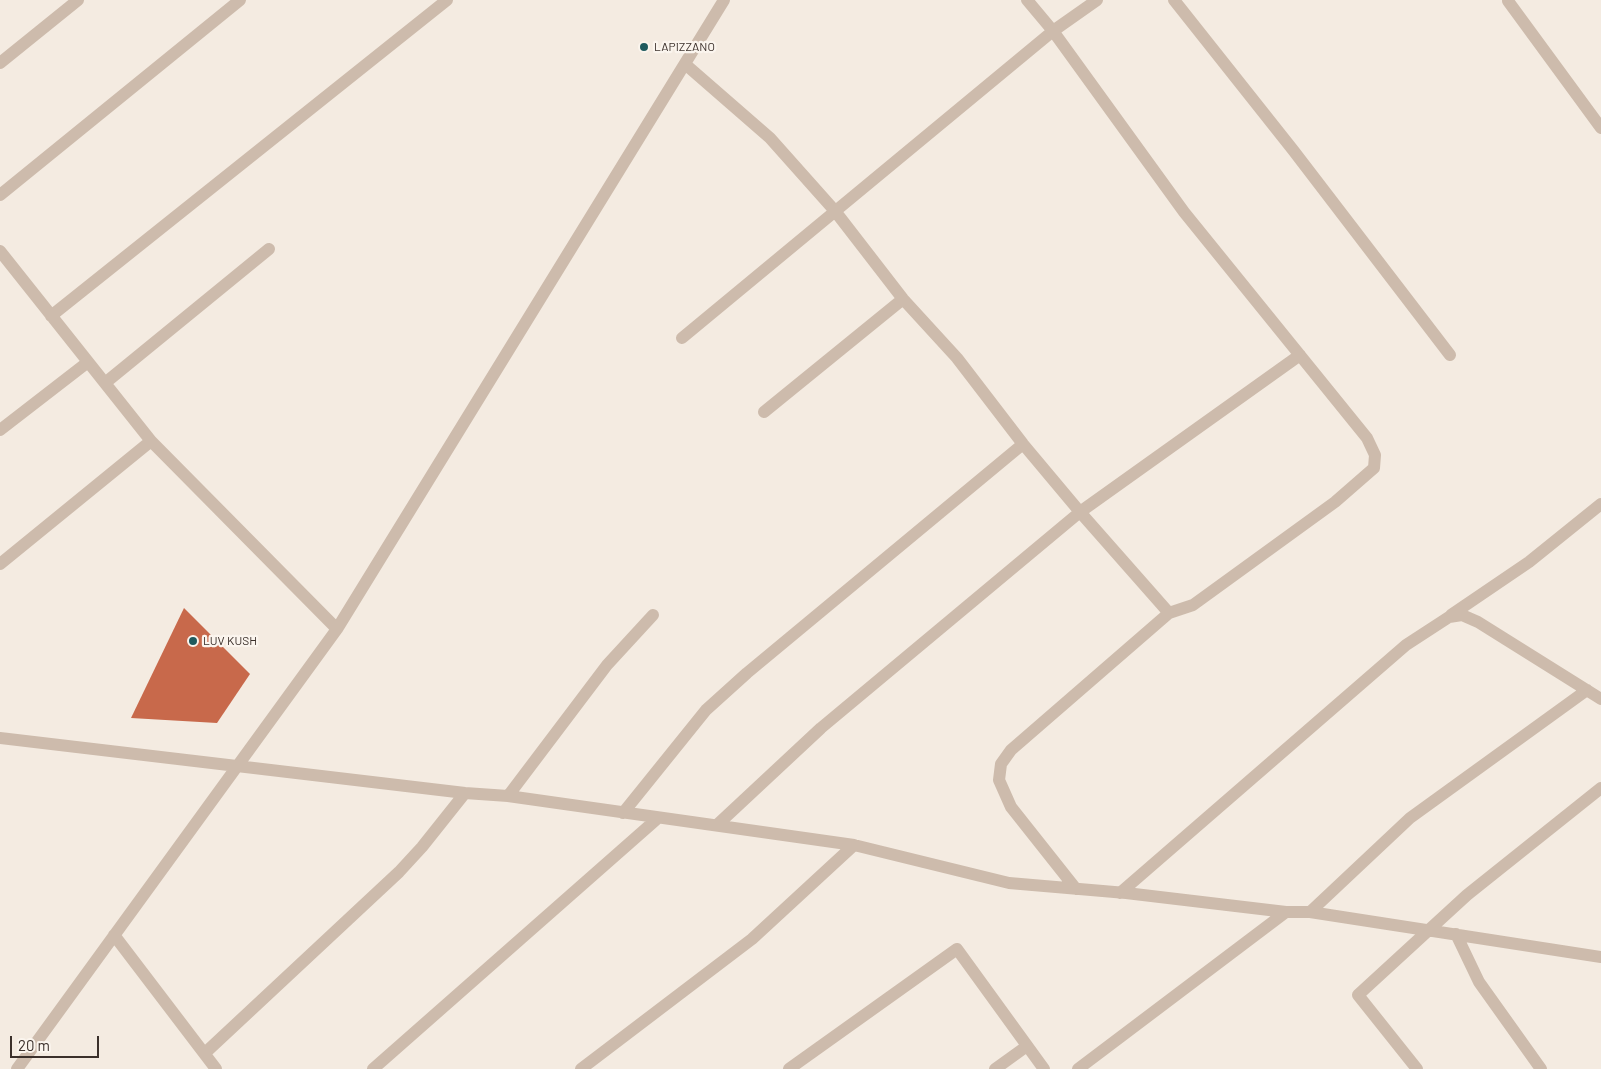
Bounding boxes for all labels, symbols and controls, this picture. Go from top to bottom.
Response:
place label: LAPIZZANO [654,40,715,54]
marker: LAPIZZANO [638,41,650,53]
place label: LUV KUSH [203,634,257,648]
marker: LUV KUSH [187,635,199,647]
scale bar [12,1026,101,1058]
text: 20 m [18,1036,50,1054]

